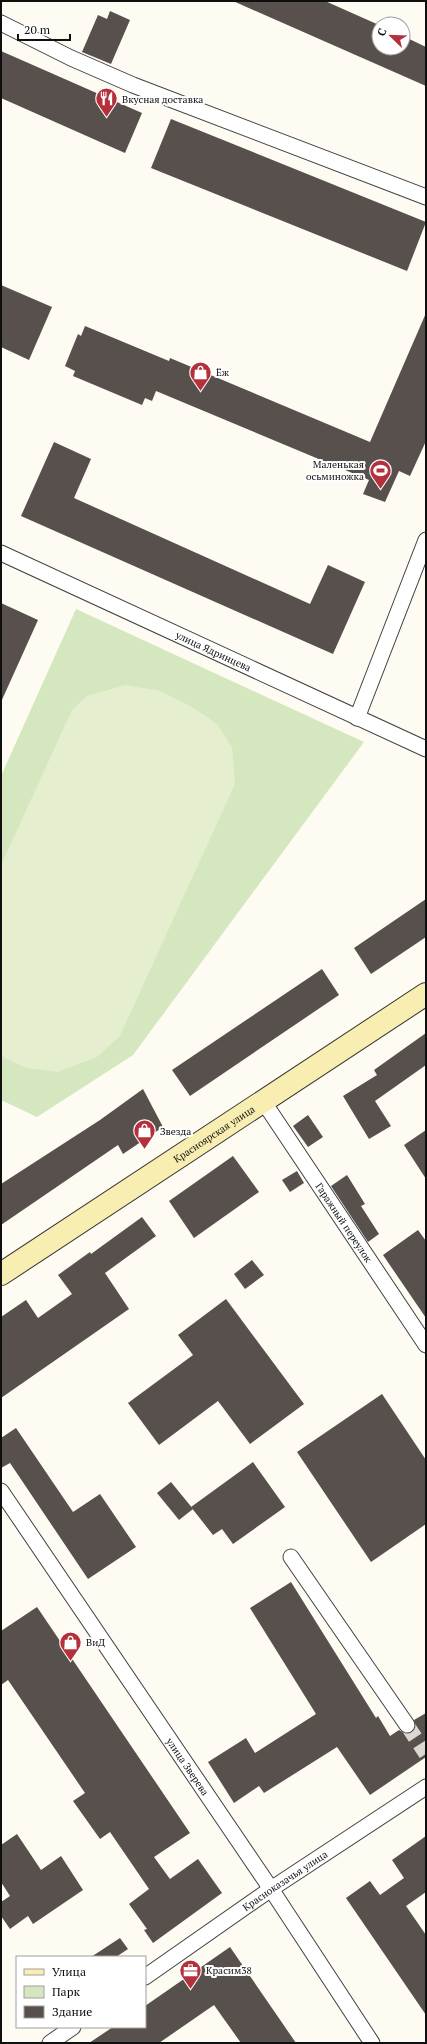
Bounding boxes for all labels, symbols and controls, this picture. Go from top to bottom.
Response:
scale bar [18,16,70,42]
north arrow [371,16,411,56]
text: 20 m [24,22,51,37]
text: С [374,26,390,38]
restaurant icon: Вкусная доставка [93,86,119,119]
place label: Вкусная доставка [122,93,203,106]
shop icon: Ёж [187,359,213,392]
place label: Ёж [216,366,230,379]
sports icon: Маленькая осьминожка [367,457,393,490]
place label: Маленькая осьминожка [306,458,364,483]
street label: улица Ядринцева [173,628,253,674]
street label: Красноярская улица [171,1103,257,1166]
shop icon: Звезда [131,1118,157,1151]
place label: Звезда [160,1125,191,1138]
street label: Гаражный переулок [312,1180,375,1265]
shop icon: ВиД [57,1629,83,1662]
place label: ВиД [86,1636,105,1649]
street label: улица Зверева [163,1735,212,1798]
street label: Красноказачья улица [240,1848,330,1914]
legend [16,1956,146,2028]
office icon: Красим38 [178,1957,204,1990]
text: Улица [52,1964,86,1979]
place label: Красим38 [206,1964,252,1977]
text: Парк [52,1984,80,1999]
text: Здание [52,2004,92,2019]

